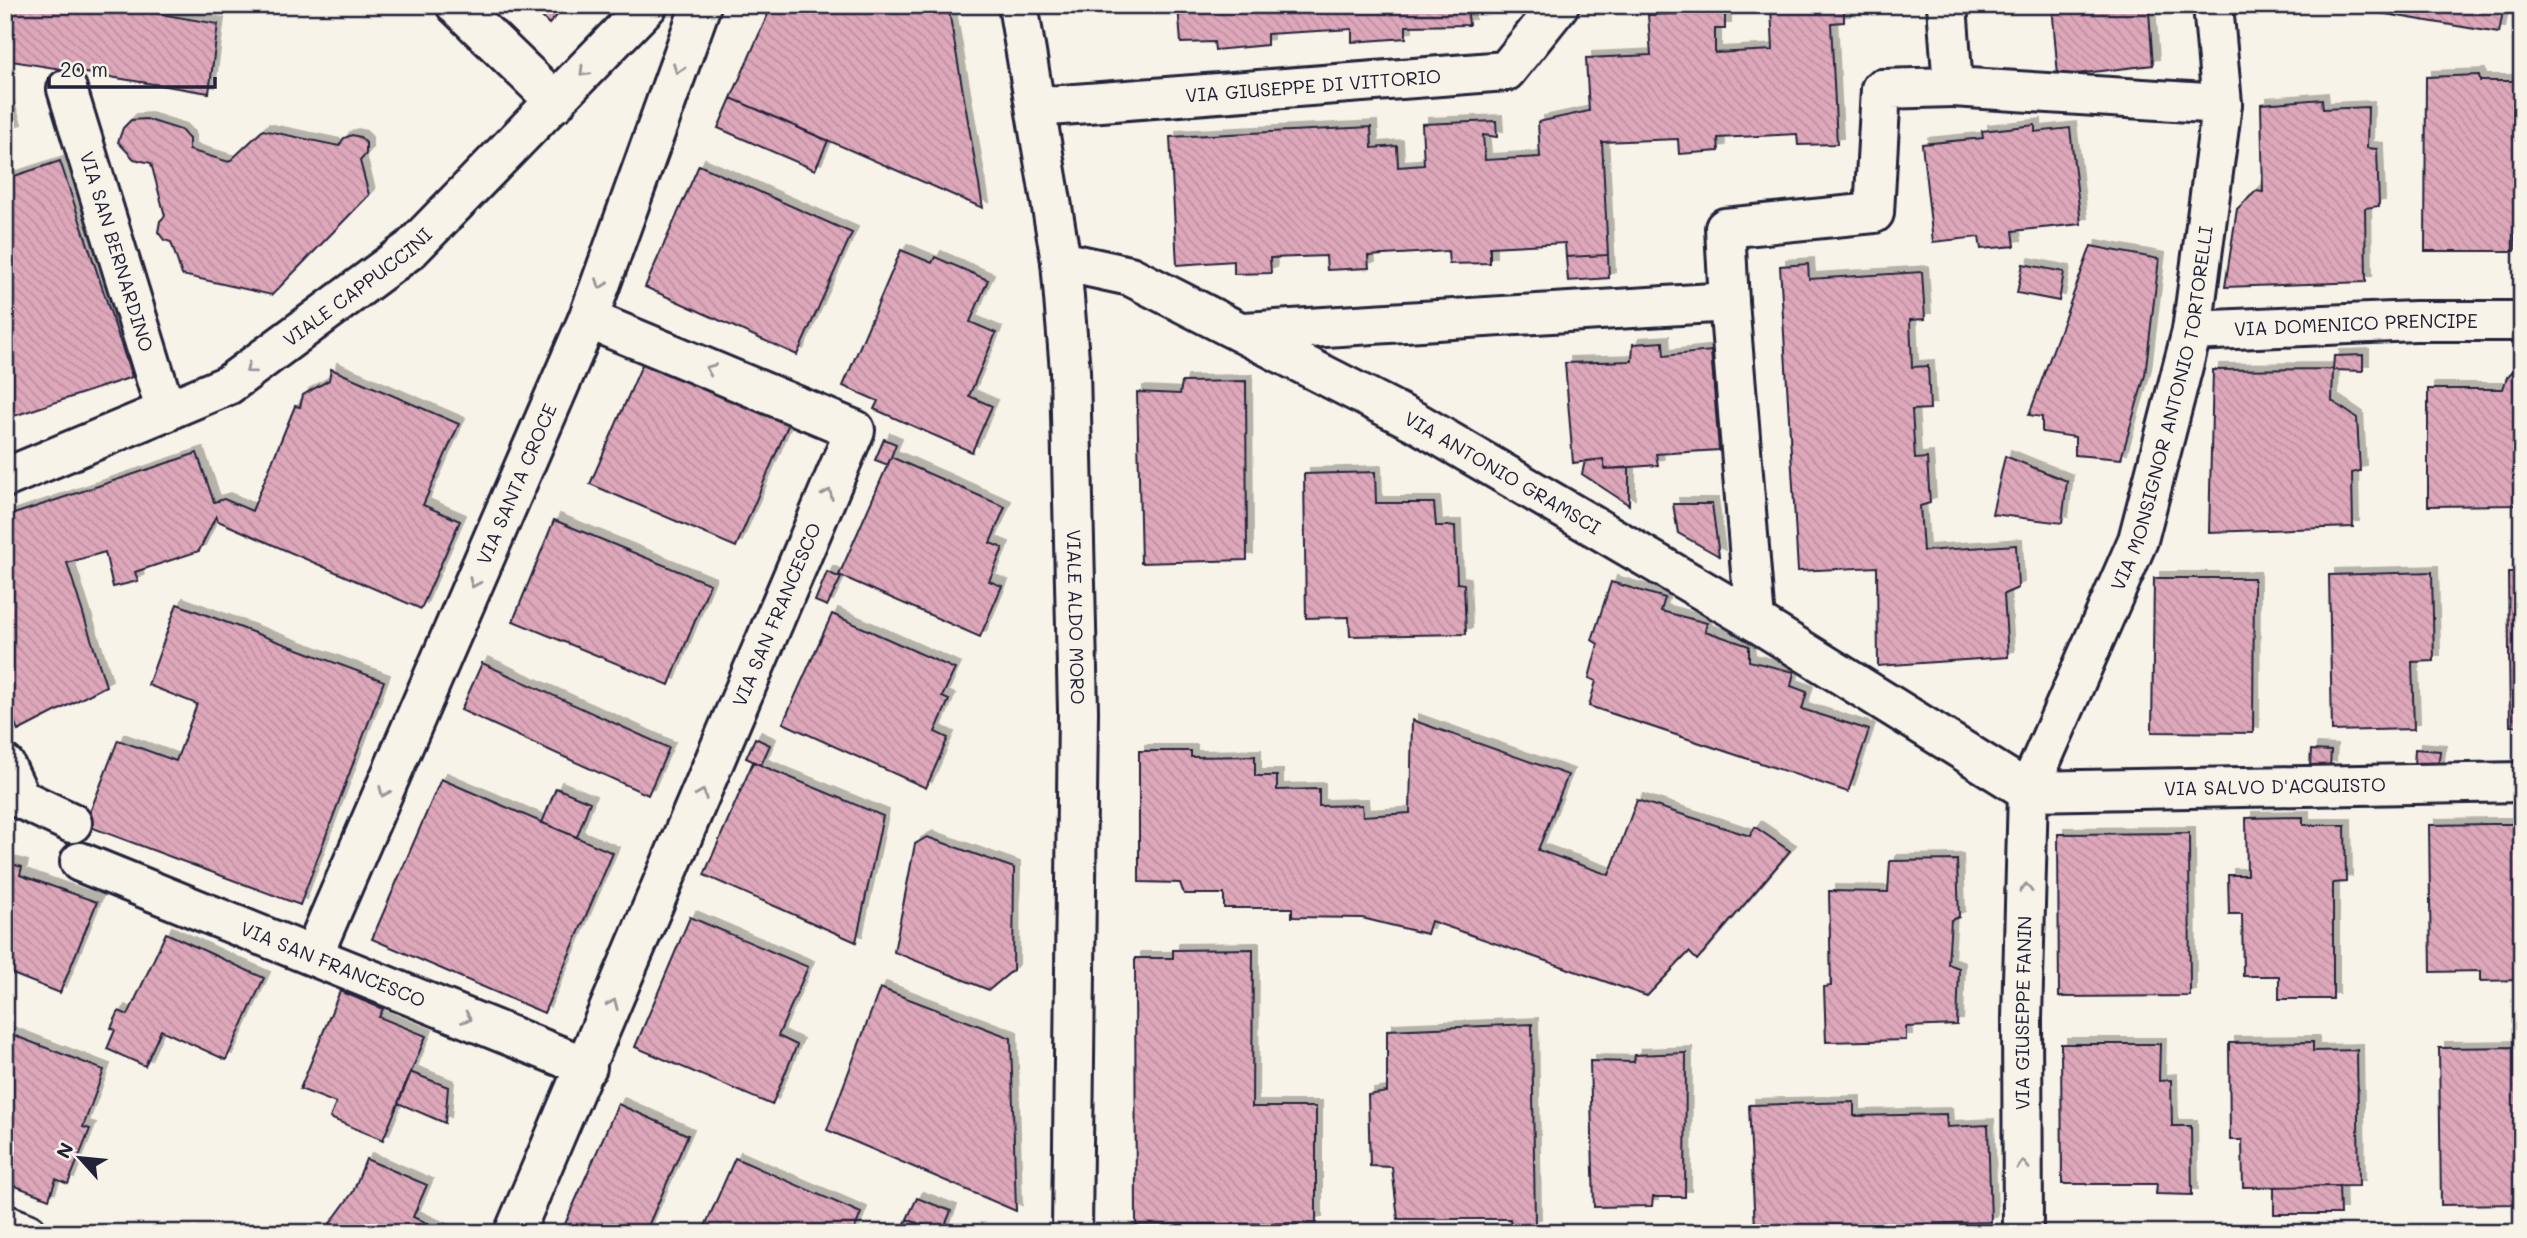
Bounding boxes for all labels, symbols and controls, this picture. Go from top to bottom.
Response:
scale bar [49,46,215,90]
text: 20 m [60,55,108,82]
one-way arrow [672,63,686,75]
street label: VIA GIUSEPPE DI VITTORIO [1184,63,1442,108]
one-way arrow [579,64,592,77]
street label: VIA SAN BERNARDINO [75,148,160,355]
street label: VIALE CAPPUCCINI [278,222,437,352]
street label: VIA MONSIGNOR ANTONIO TORTORELLI [2104,224,2218,594]
one-way arrow [595,277,609,289]
street label: VIA DOMENICO PRENCIPE [2233,308,2478,341]
one-way arrow [245,361,258,373]
one-way arrow [704,364,716,378]
street label: VIA SANTA CROCE [470,400,562,568]
street label: VIA ANTONIO GRAMSCI [1400,405,1605,540]
one-way arrow [820,489,834,502]
street label: VIA SAN FRANCESCO [726,518,826,710]
street label: VIALE ALDO MORO [1062,529,1091,705]
one-way arrow [468,576,482,588]
street label: VIA SALVO D'ACQUISTO [2164,771,2386,801]
one-way arrow [378,785,392,797]
one-way arrow [693,789,707,801]
one-way arrow [2018,882,2033,893]
street label: VIA SAN FRANCESCO [237,915,430,1012]
street label: VIA GIUSEPPE FANIN [2009,915,2037,1110]
one-way arrow [605,999,619,1011]
one-way arrow [460,1009,472,1023]
north arrow [46,1122,116,1192]
text: N [50,1138,79,1162]
one-way arrow [2015,1159,2031,1169]

